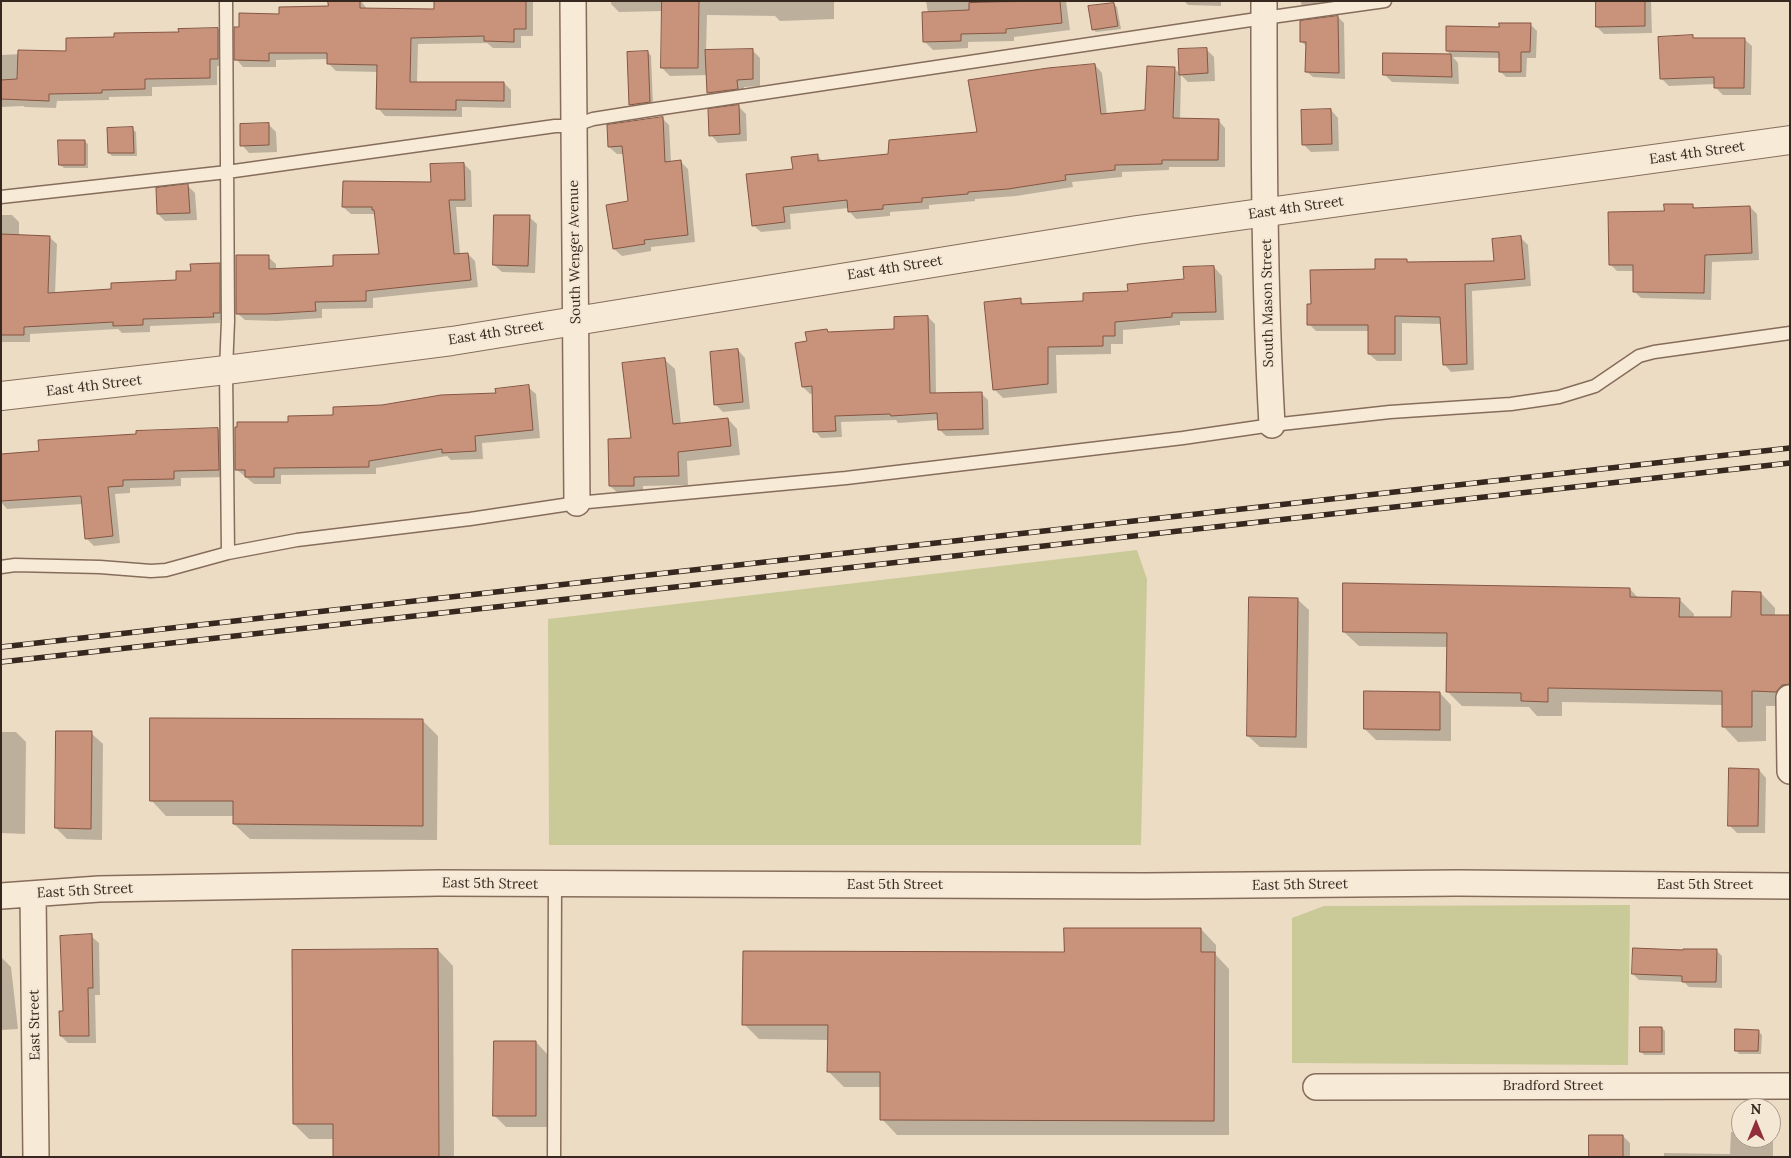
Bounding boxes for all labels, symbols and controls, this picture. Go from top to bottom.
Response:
street label: East 4th Street [1648,138,1746,168]
street label: South Wenger Avenue [565,180,585,324]
street label: East 4th Street [1247,193,1345,223]
street label: South Mason Street [1258,239,1278,367]
street label: East 4th Street [846,252,944,284]
street label: East 4th Street [447,317,545,349]
street label: East 4th Street [45,372,143,400]
street label: East 5th Street [442,875,538,893]
street label: East 5th Street [1252,876,1348,894]
street label: East 5th Street [847,877,943,893]
street label: East 5th Street [1657,877,1753,893]
street label: East 5th Street [36,880,134,902]
street label: East Street [26,989,44,1061]
street label: Bradford Street [1503,1078,1603,1094]
north arrow [1731,1098,1781,1148]
text: N [1751,1100,1761,1118]

